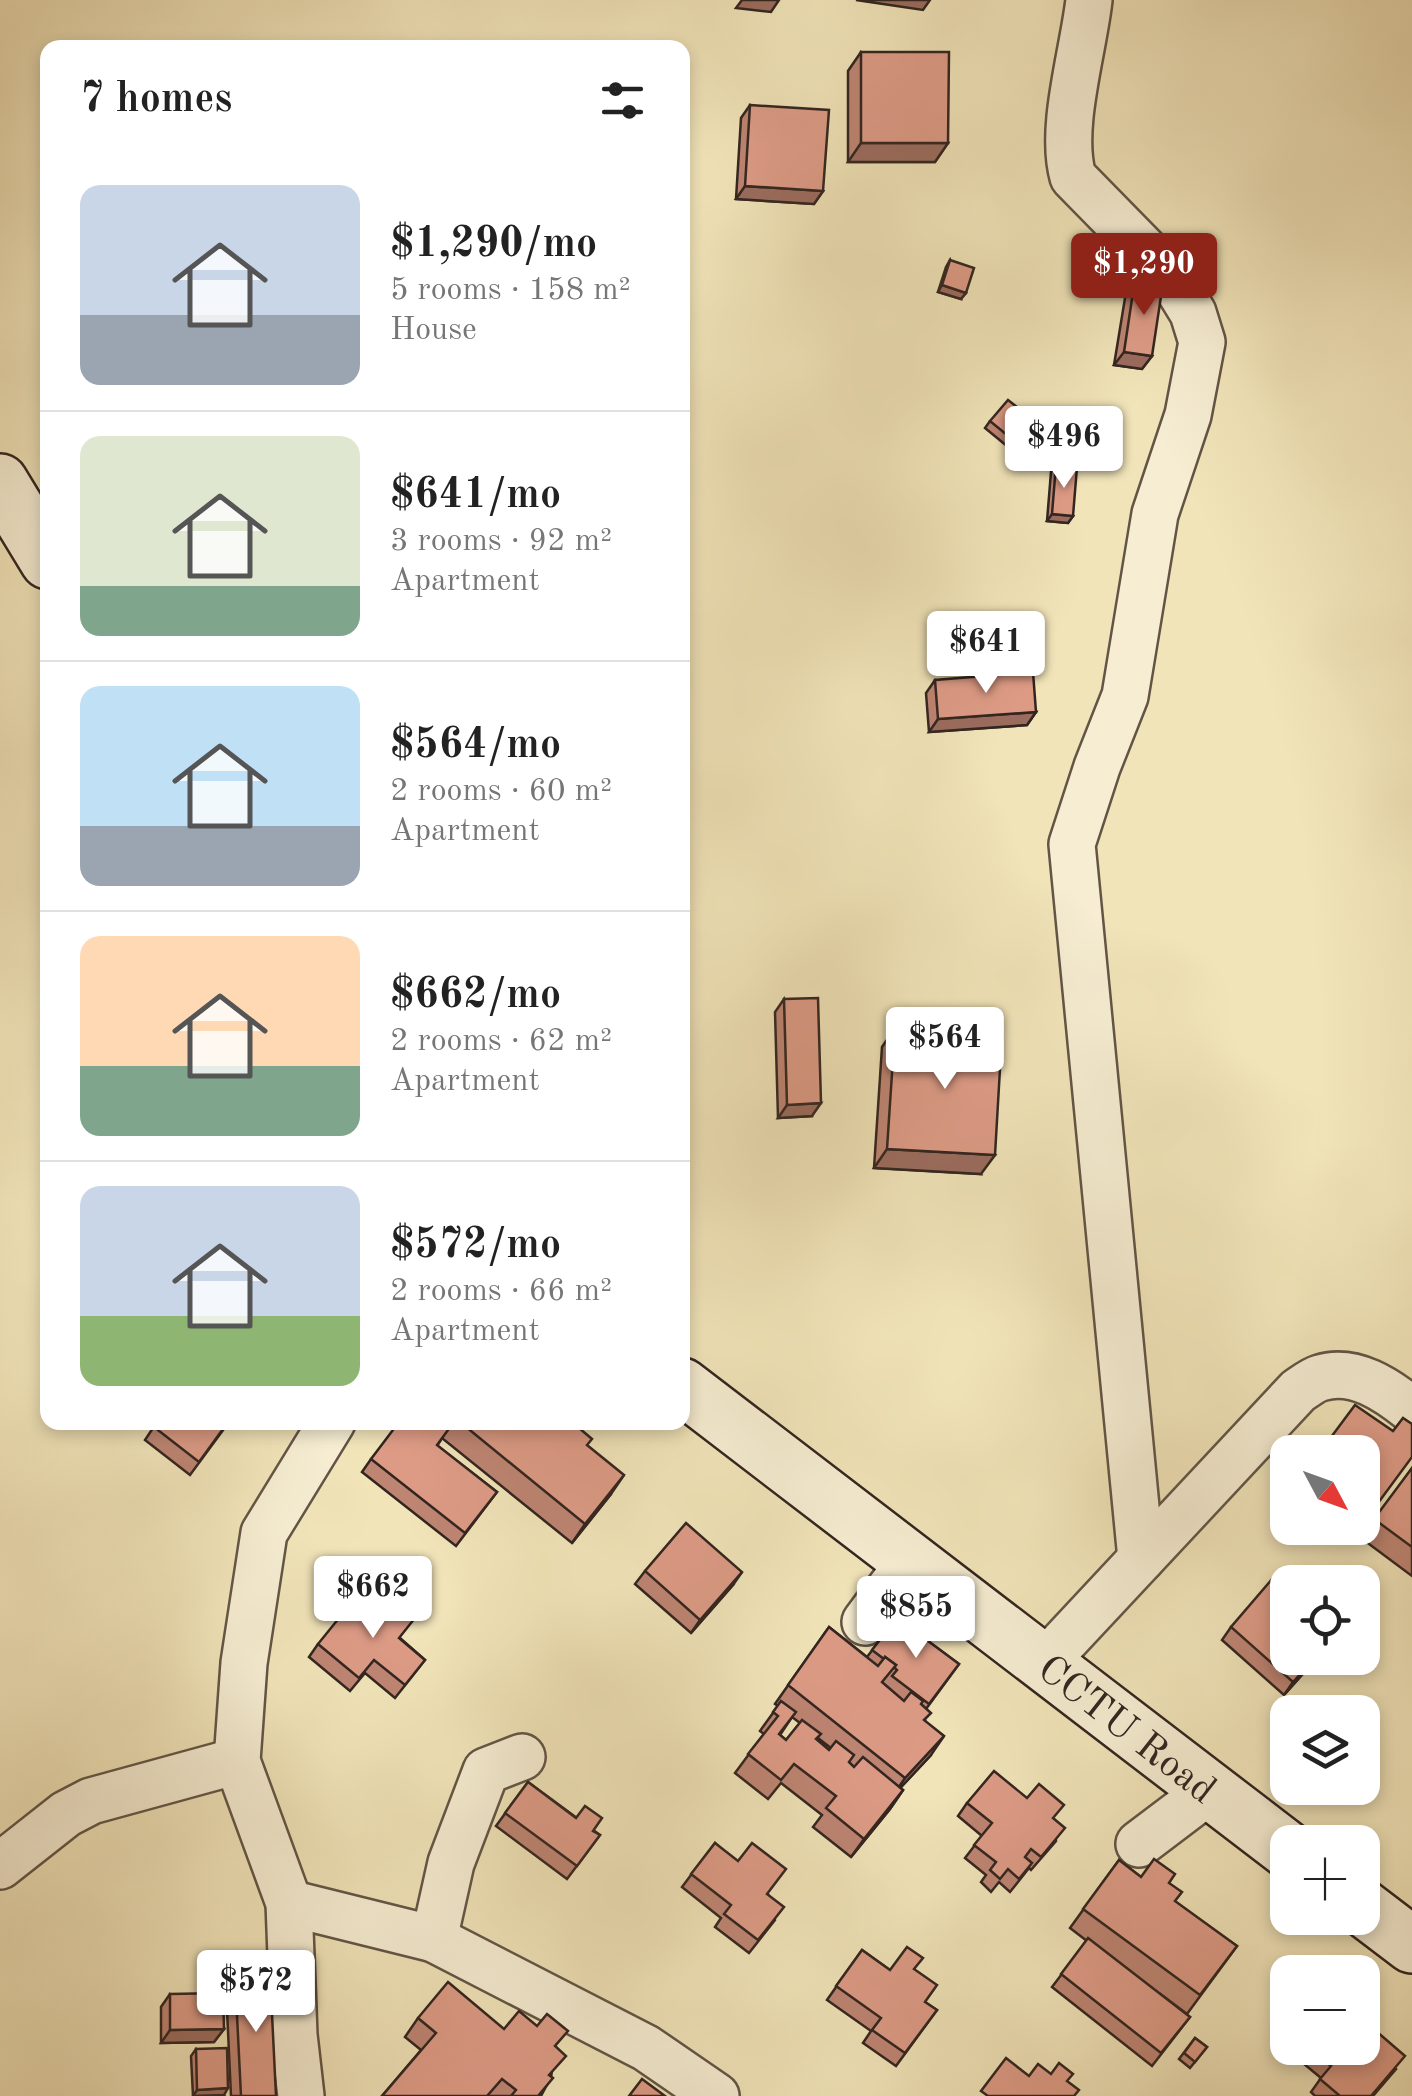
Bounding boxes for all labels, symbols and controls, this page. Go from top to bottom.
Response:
icon: filters [595,73,650,128]
text: 7 homes [80,79,232,121]
text: $1,290/mo [390,224,597,266]
icon: home [160,225,280,345]
pin: $1,290 [1063,233,1225,318]
text: $1,290 [1093,249,1195,281]
text: 5 rooms · 158 m² [390,275,631,307]
text: House [390,315,477,347]
pin: $496 [1005,406,1123,491]
text: $496 [1027,422,1101,454]
text: $641/mo [390,475,561,517]
icon: home [160,476,280,596]
text: 3 rooms · 92 m² [390,526,612,558]
text: Apartment [390,566,540,598]
pin: $641 [927,611,1045,696]
text: $641 [949,627,1023,659]
text: $564/mo [390,725,561,767]
icon: home [160,726,280,846]
text: 2 rooms · 60 m² [390,776,612,808]
text: Apartment [390,816,540,848]
text: $662/mo [390,975,561,1017]
icon: home [160,976,280,1096]
pin: $564 [886,1007,1004,1092]
text: $564 [908,1023,982,1055]
text: 2 rooms · 62 m² [390,1026,612,1058]
text: Apartment [390,1066,540,1098]
text: $572/mo [390,1225,561,1267]
icon: home [160,1226,280,1346]
text: 2 rooms · 66 m² [390,1276,612,1308]
text: Apartment [390,1316,540,1348]
north arrow [1270,1435,1380,1545]
map controls [1270,1435,1380,2065]
pin: $662 [314,1556,432,1641]
button: locate [1270,1565,1380,1675]
text: $662 [336,1572,410,1604]
pin: $855 [857,1576,975,1661]
text: $855 [879,1592,953,1624]
street label: CCTU Road [1029,1650,1222,1813]
button: layers [1270,1695,1380,1805]
button: + [1270,1825,1380,1935]
pin: $572 [197,1950,315,2035]
button: − [1270,1955,1380,2065]
text: $572 [219,1966,293,1998]

